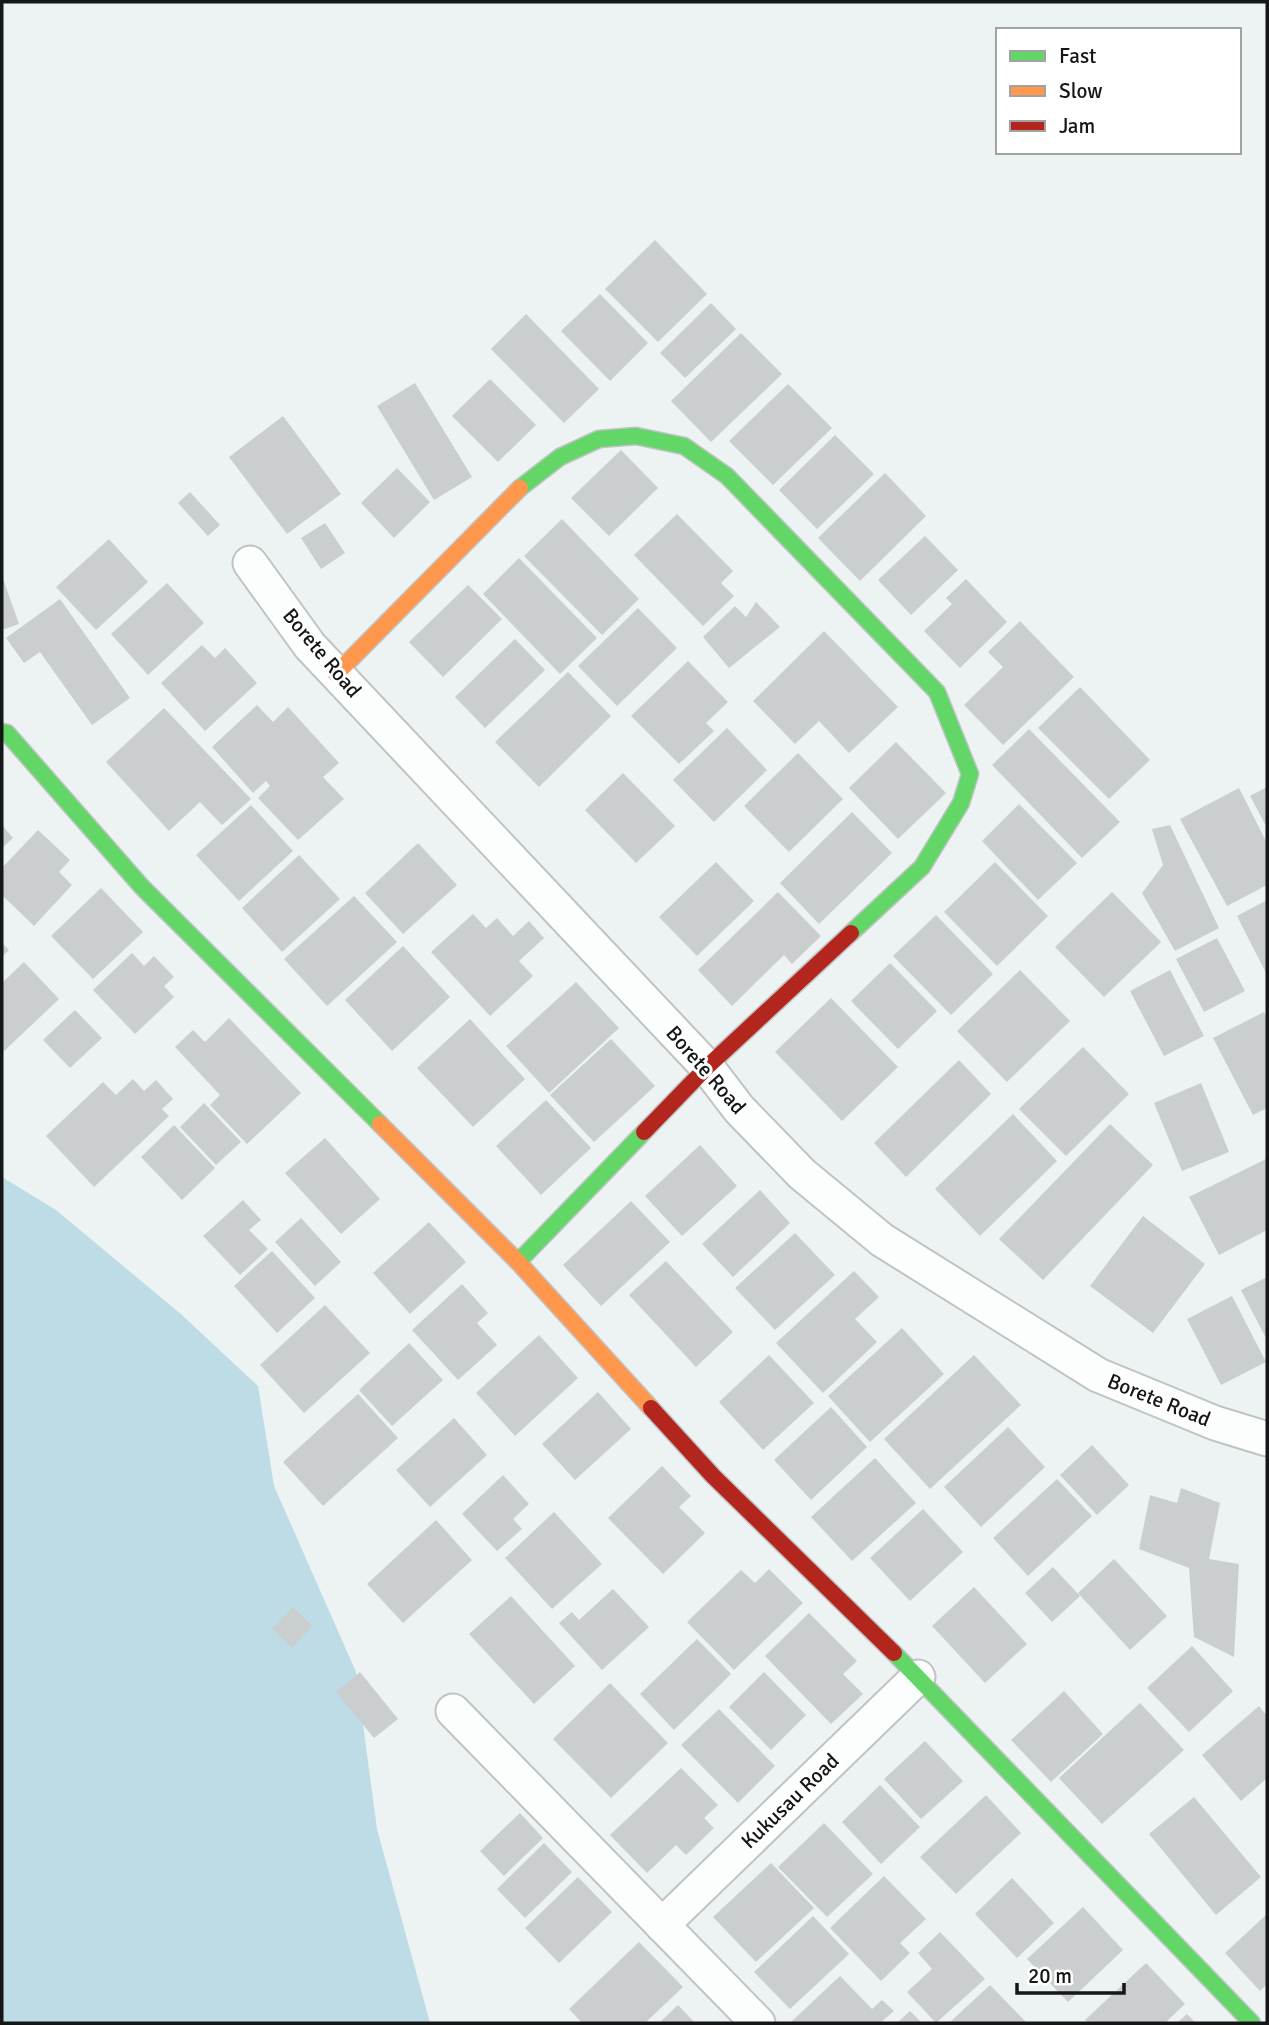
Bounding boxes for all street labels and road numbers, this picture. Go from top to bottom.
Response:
street label: Borete Road [277,603,367,703]
street label: Borete Road [661,1020,751,1120]
street label: Borete Road [1104,1368,1214,1432]
street label: Kukusau Road [736,1748,844,1854]

